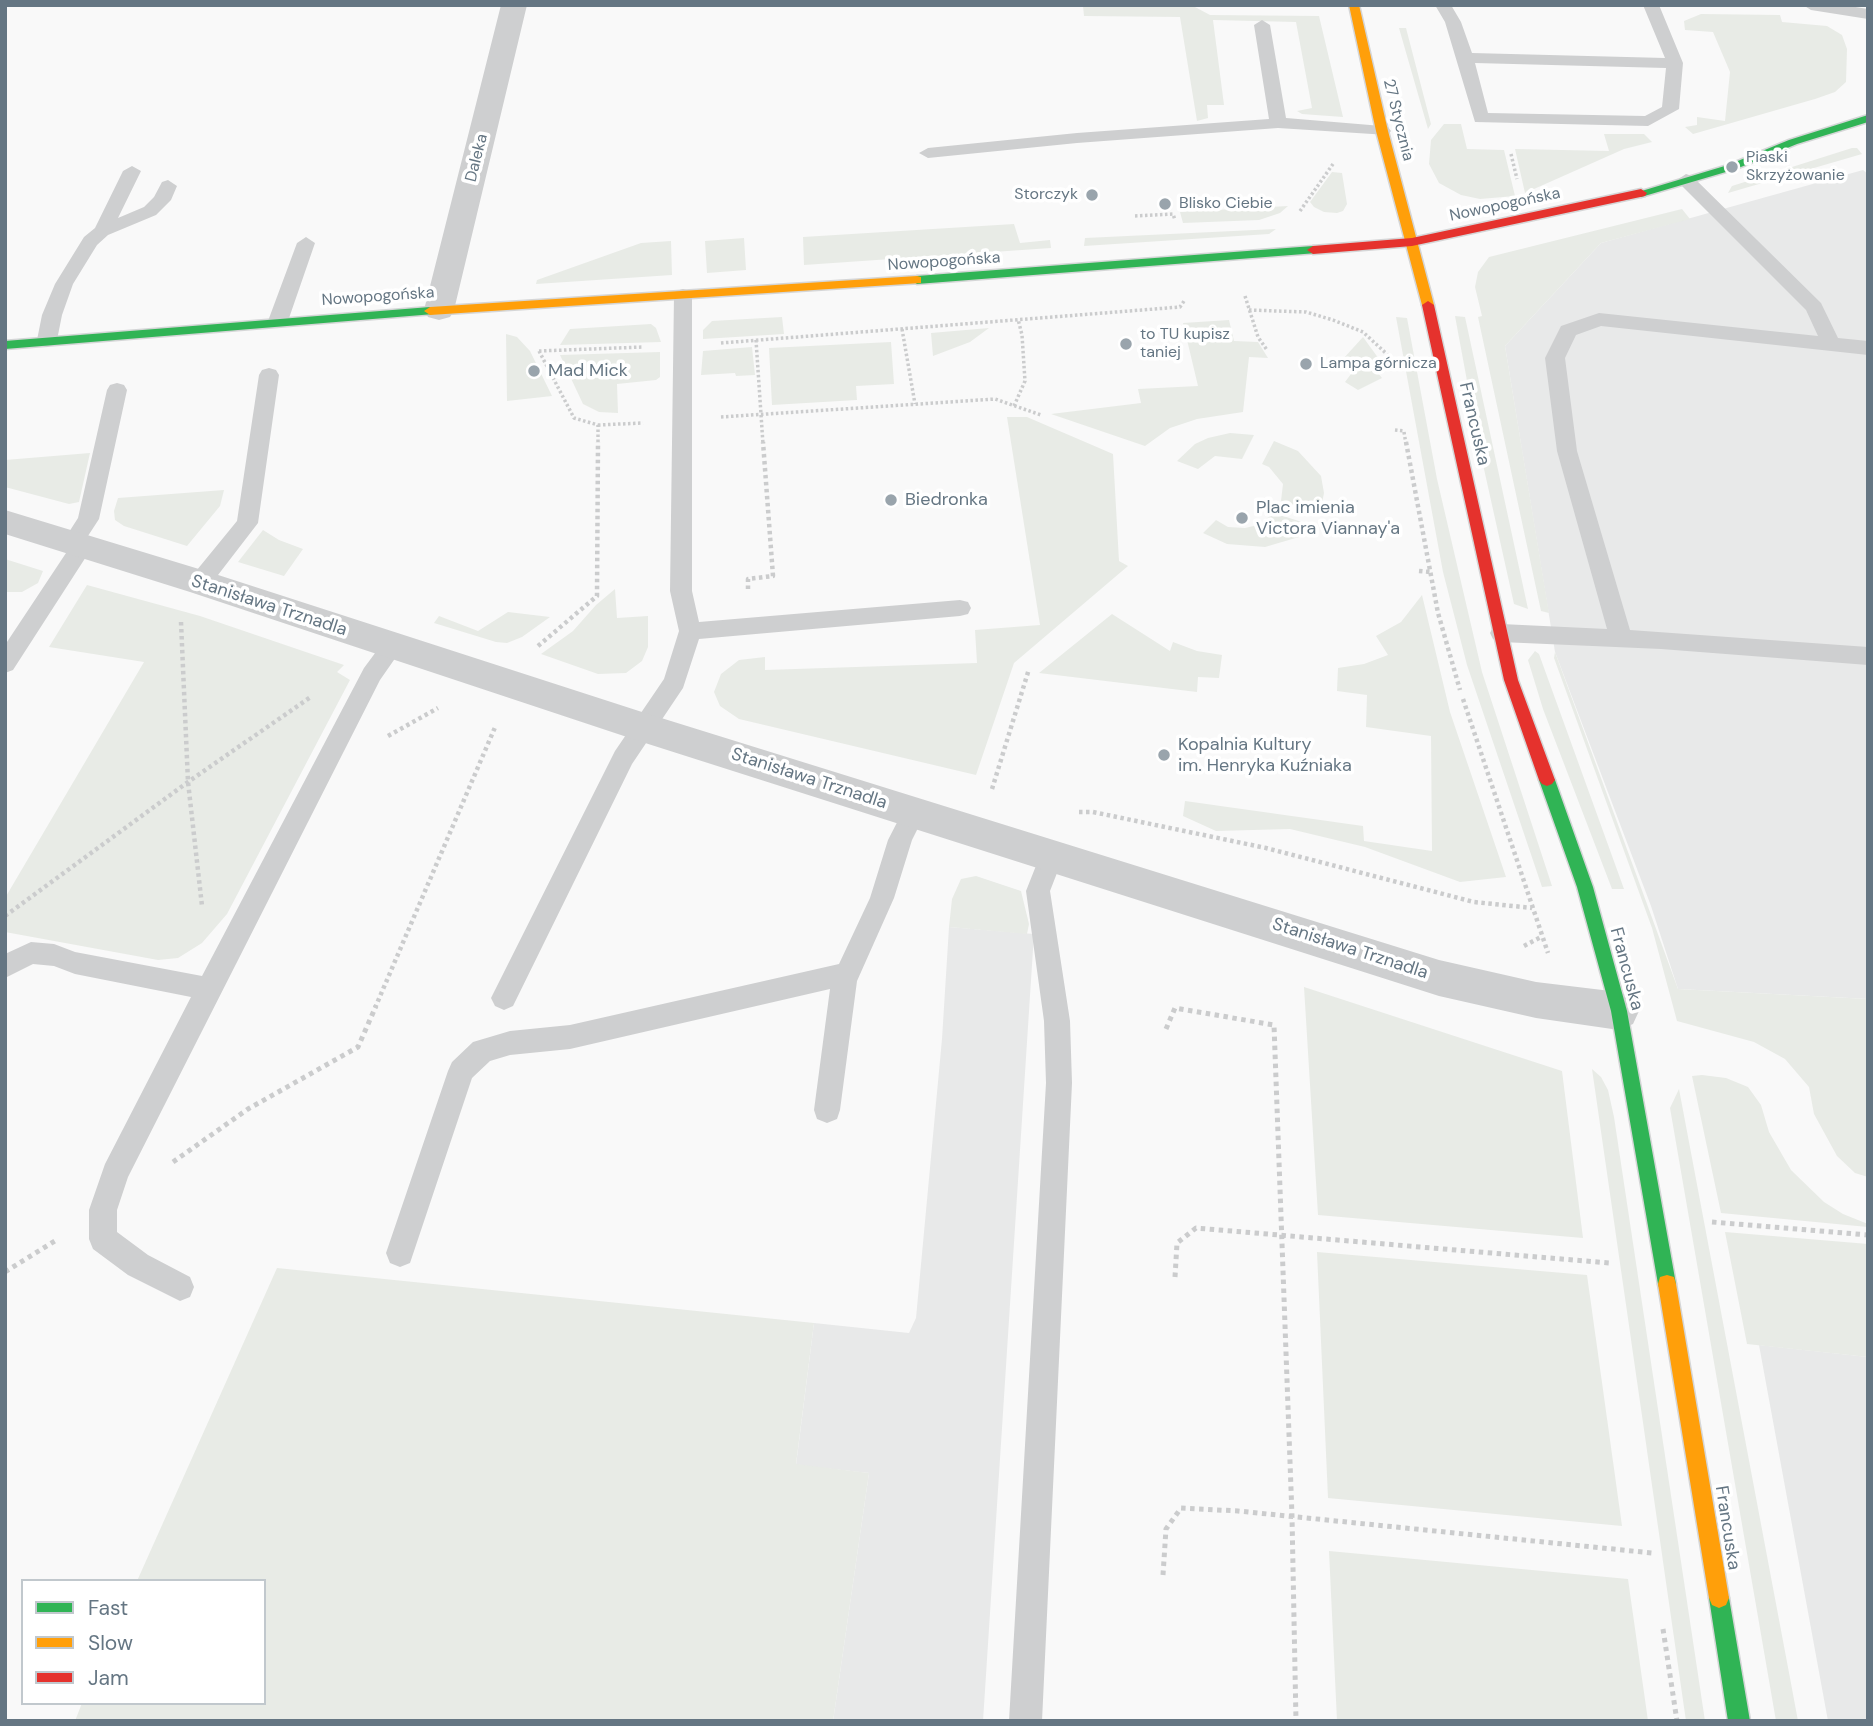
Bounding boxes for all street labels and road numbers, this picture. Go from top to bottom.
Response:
street label: 27 Stycznia [1379,77,1417,163]
street label: Daleka [462,132,492,184]
street label: Nowopogońska [1448,184,1562,226]
street label: Nowopogońska [887,248,1001,276]
street label: Nowopogońska [321,283,435,311]
street label: Francuska [1454,380,1494,468]
street label: Stanisława Trznadla [188,571,350,641]
street label: Stanisława Trznadla [728,744,890,814]
street label: Stanisława Trznadla [1269,914,1431,984]
street label: Francuska [1605,925,1647,1013]
street label: Francuska [1710,1484,1744,1572]

